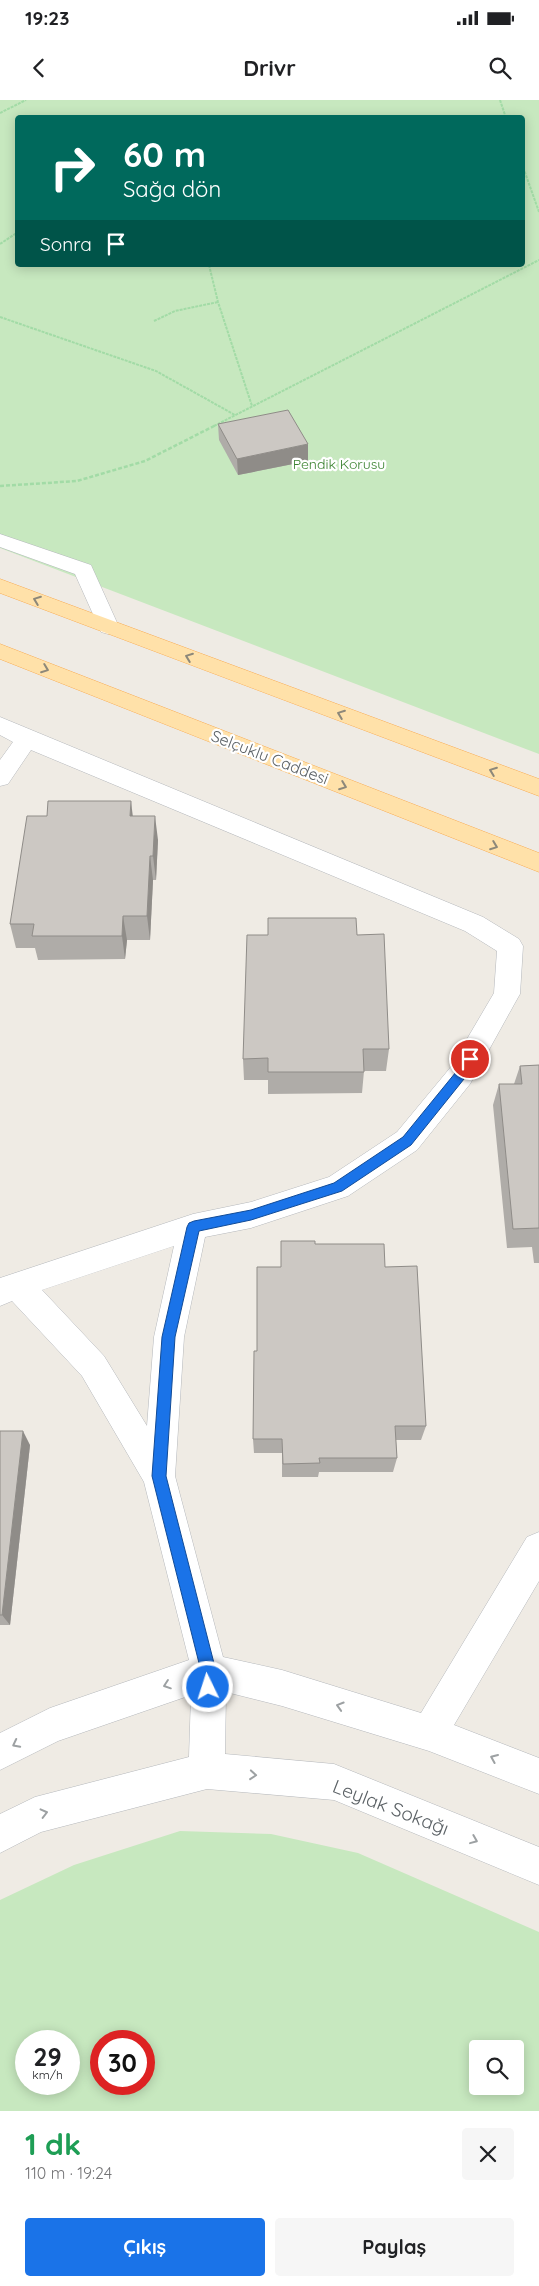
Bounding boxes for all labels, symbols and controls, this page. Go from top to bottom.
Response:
text: 19:23 [25,6,69,30]
icon: back [25,54,53,82]
text: Drivr [243,54,296,82]
icon: search [486,54,514,82]
text: 60 m [123,132,206,176]
icon: right [40,135,105,200]
text: Sağa dön [123,175,221,203]
icon: arrive [102,230,130,258]
text: Sonra [40,232,92,256]
park label: Pendik Korusu [293,455,385,473]
one-way arrow [33,596,42,606]
one-way arrow [185,653,194,663]
one-way arrow [41,664,49,674]
one-way arrow [337,710,346,720]
street label: Selçuklu Caddesi [208,725,332,789]
one-way arrow [490,767,498,777]
one-way arrow [338,780,347,791]
one-way arrow [490,840,498,850]
pin [449,1038,491,1080]
icon: arrive [456,1045,484,1073]
position arrow [181,1660,233,1712]
one-way arrow [163,1679,172,1689]
one-way arrow [336,1702,345,1712]
one-way arrow [12,1738,21,1748]
one-way arrow [490,1753,499,1764]
one-way arrow [250,1769,258,1780]
street label: Leylak Sokağı [330,1774,452,1840]
one-way arrow [39,1808,48,1819]
one-way arrow [469,1833,478,1844]
speed limit sign: 30 [90,2030,155,2095]
map controls [469,2040,524,2095]
button: search [469,2040,524,2095]
text: 29 [33,2041,62,2072]
text: km/h [32,2067,63,2082]
text: 1 dk [25,2125,81,2163]
button: close [462,2128,514,2180]
text: 110 m · 19:24 [25,2163,112,2183]
button: Çıkış [25,2218,265,2276]
button: Paylaş [275,2218,514,2276]

